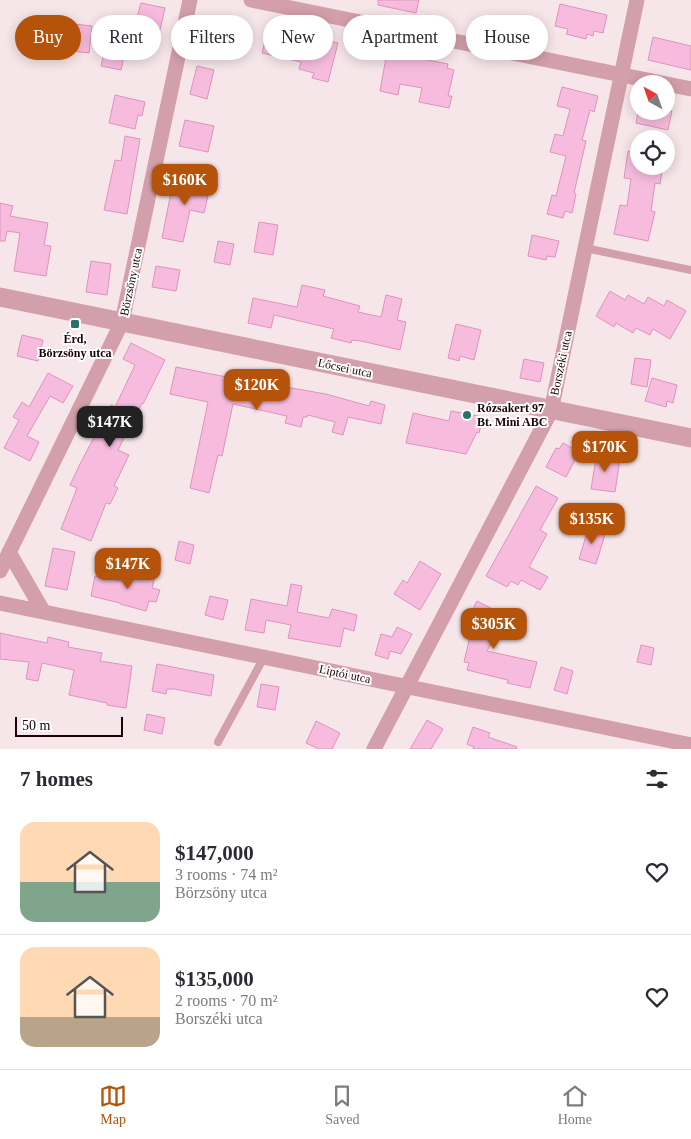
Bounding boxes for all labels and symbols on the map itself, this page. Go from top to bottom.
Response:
north arrow [630,75,675,120]
pin: $160K [150,164,220,206]
street label: Börzsöny utca [117,246,145,317]
marker: Érd, Börzsöny utca [69,318,81,330]
street label: Borszéki utca [547,329,575,397]
place label: Érd, Börzsöny utca [39,332,112,360]
street label: Lőcsei utca [317,355,374,381]
pin: $120K [222,368,292,411]
place label: Rózsakert 97 Bt. Mini ABC [477,401,547,429]
pin: $147K [75,406,145,448]
marker: Rózsakert 97 Bt. Mini ABC [461,409,473,421]
pin: $170K [570,430,640,473]
pin: $135K [557,502,627,545]
pin: $147K [93,548,163,590]
pin: $305K [459,608,529,650]
street label: Liptói utca [318,662,373,686]
scale bar [15,714,122,737]

